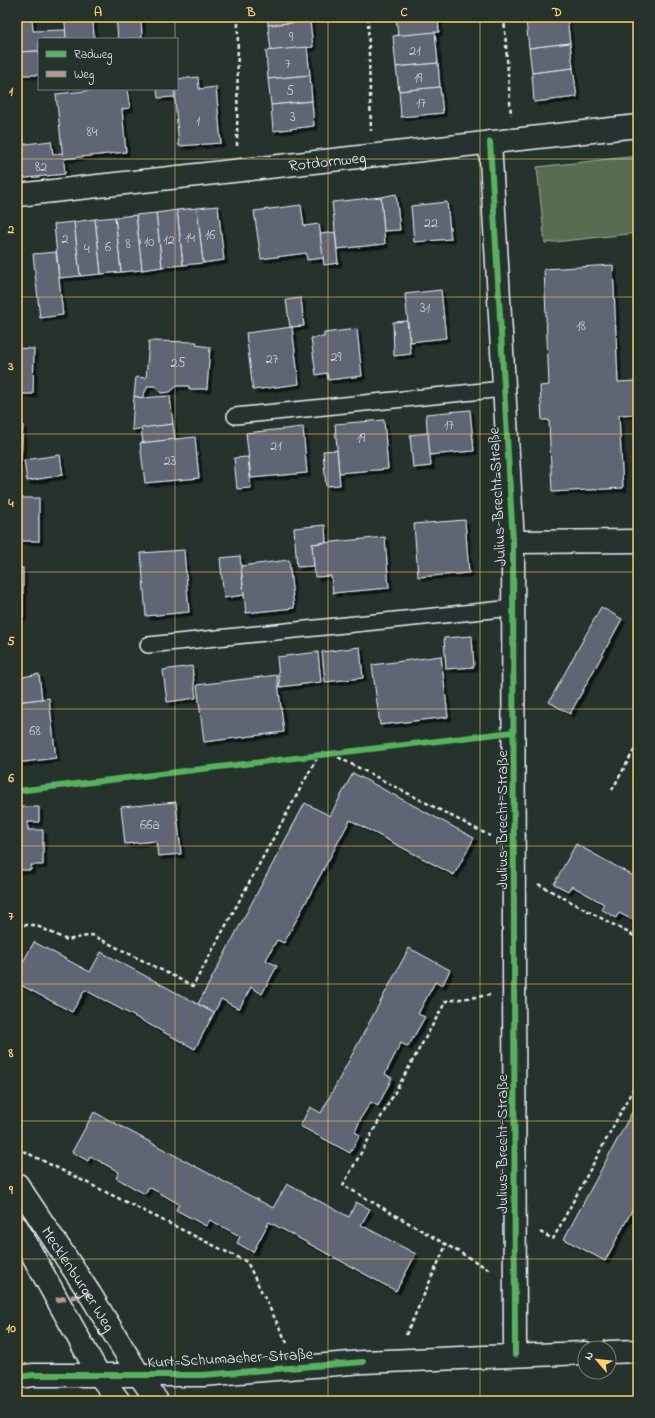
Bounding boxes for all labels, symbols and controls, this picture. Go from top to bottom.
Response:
text: A [94,3,102,22]
text: B [246,3,256,22]
text: C [400,3,408,22]
text: D [551,3,562,22]
house number: 9 [289,27,294,48]
legend [38,38,178,90]
house number: 21 [409,41,421,62]
text: Radweg [74,46,113,65]
house number: 7 [285,54,291,75]
text: Weg [74,66,94,85]
house number: 19 [414,68,423,89]
house number: 5 [286,81,294,102]
text: 1 [9,82,14,101]
house number: 17 [416,93,426,114]
house number: 3 [290,107,296,128]
house number: 1 [196,111,201,132]
house number: 84 [86,122,98,143]
street label: Rotdornweg [287,146,367,179]
house number: 82 [35,157,47,178]
house number: 22 [424,213,438,234]
text: 2 [7,220,15,239]
house number: 16 [205,225,215,246]
house number: 14 [185,228,195,249]
house number: 2 [62,229,69,250]
house number: 12 [163,230,175,251]
house number: 10 [144,232,154,253]
house number: 8 [125,234,131,255]
house number: 6 [105,237,111,258]
house number: 4 [84,239,90,260]
house number: 31 [420,298,431,319]
house number: 18 [576,316,586,337]
house number: 29 [330,347,342,368]
house number: 27 [266,349,279,370]
house number: 25 [171,353,185,374]
text: 3 [7,357,14,376]
house number: 17 [444,415,454,436]
street label: Julius-Brecht-Straße [482,426,514,567]
house number: 19 [357,428,366,449]
house number: 21 [270,436,282,457]
house number: 23 [164,451,177,472]
text: 4 [7,494,14,513]
text: 5 [7,632,15,651]
house number: 68 [29,721,41,742]
street label: Julius-Brecht-Straße [491,749,515,890]
text: 6 [7,769,14,788]
house number: 66a [140,815,160,836]
text: 7 [8,907,14,926]
text: 8 [8,1044,14,1063]
street label: Julius-Brecht-Straße [491,1073,515,1214]
text: 9 [8,1181,14,1200]
street label: Mecklenburger Weg [34,1222,120,1337]
text: 10 [6,1319,16,1338]
north arrow [577,1340,617,1380]
street label: Kurt-Schumacher-Straße [147,1343,314,1375]
text: N [580,1349,598,1363]

